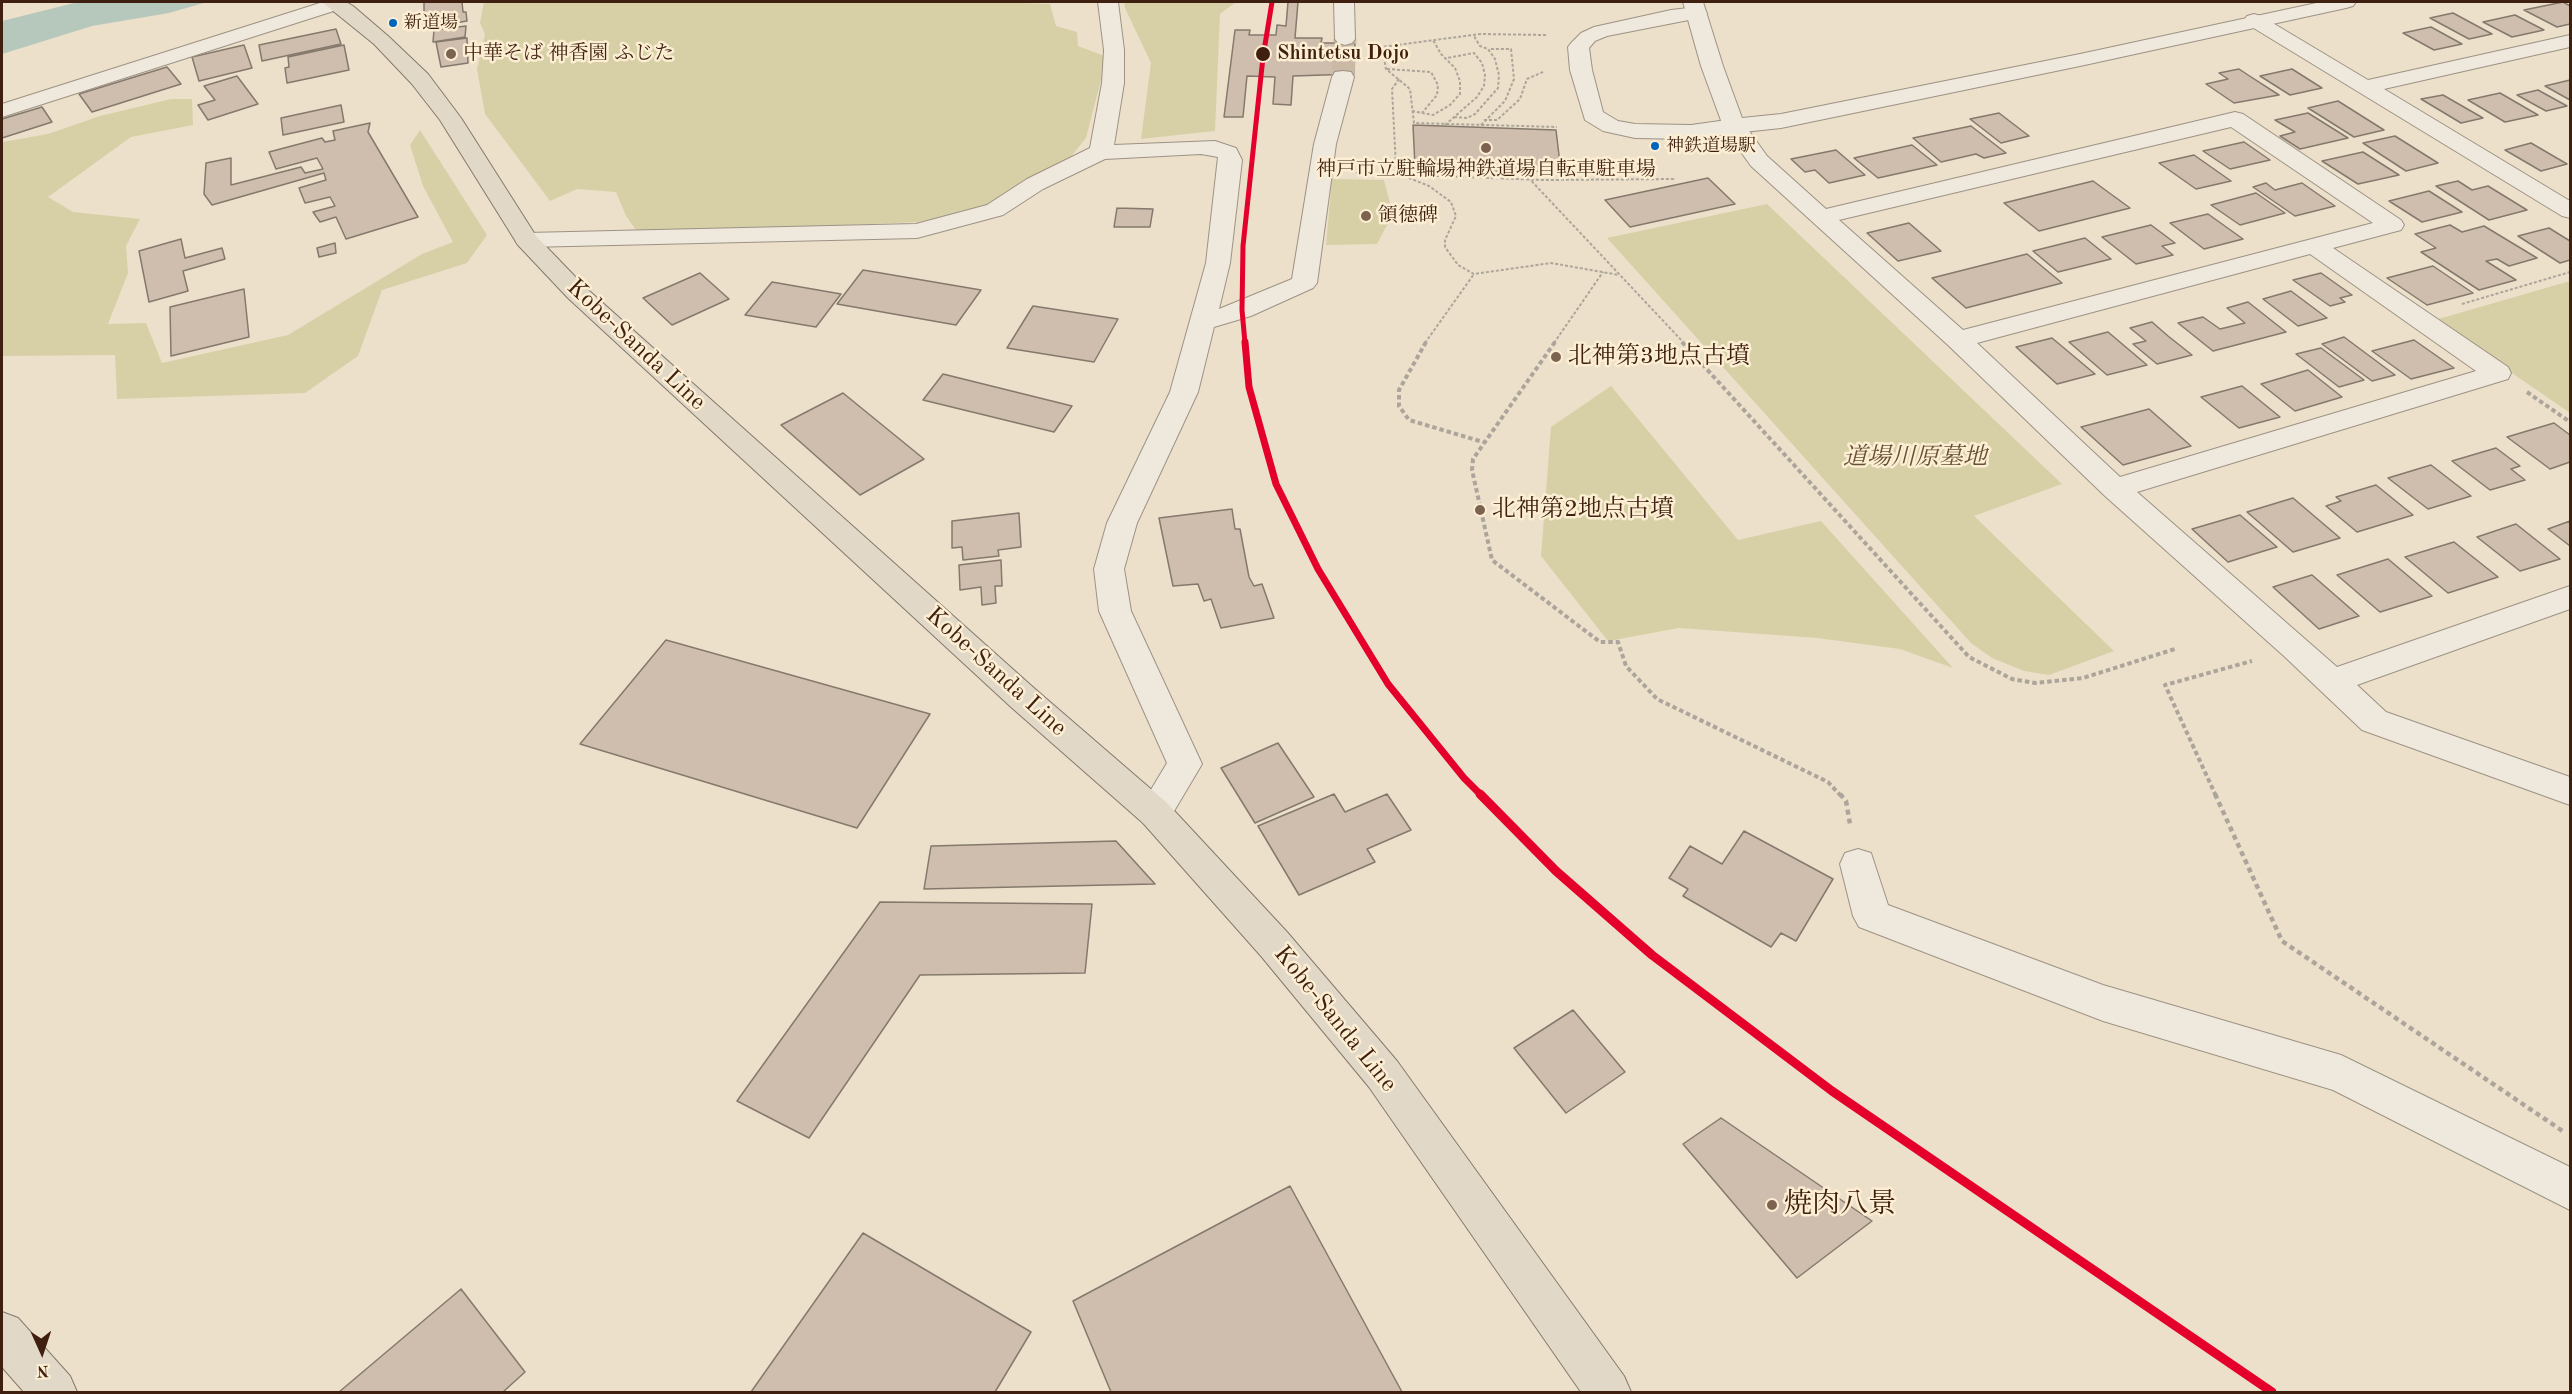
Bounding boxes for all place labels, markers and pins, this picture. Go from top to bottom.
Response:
place label: 新道場 [404,12,458,34]
marker: 新道場 [387,17,399,29]
place label: 中華そば 神香園 ふじた [463,42,674,66]
place label: Shintetsu Dojo [1277,42,1409,66]
marker: Shintetsu Dojo [1254,45,1272,63]
marker: 中華そば 神香園 ふじた [444,47,458,61]
place label: 神鉄道場駅 [1666,135,1756,157]
marker: 神鉄道場駅 [1649,140,1661,152]
marker: 神戸市立駐輪場神鉄道場自転車駐車場 [1479,141,1493,155]
place label: 神戸市立駐輪場神鉄道場自転車駐車場 [1316,158,1656,182]
place label: 領徳碑 [1378,204,1438,228]
marker: 領徳碑 [1359,209,1373,223]
place label: 北神第3地点古墳 [1568,343,1750,371]
marker: 北神第3地点古墳 [1549,350,1563,364]
place label: 北神第2地点古墳 [1492,496,1674,524]
marker: 北神第2地点古墳 [1473,503,1487,517]
place label: 焼肉八景 [1784,1188,1896,1222]
marker: 焼肉八景 [1765,1198,1779,1212]

